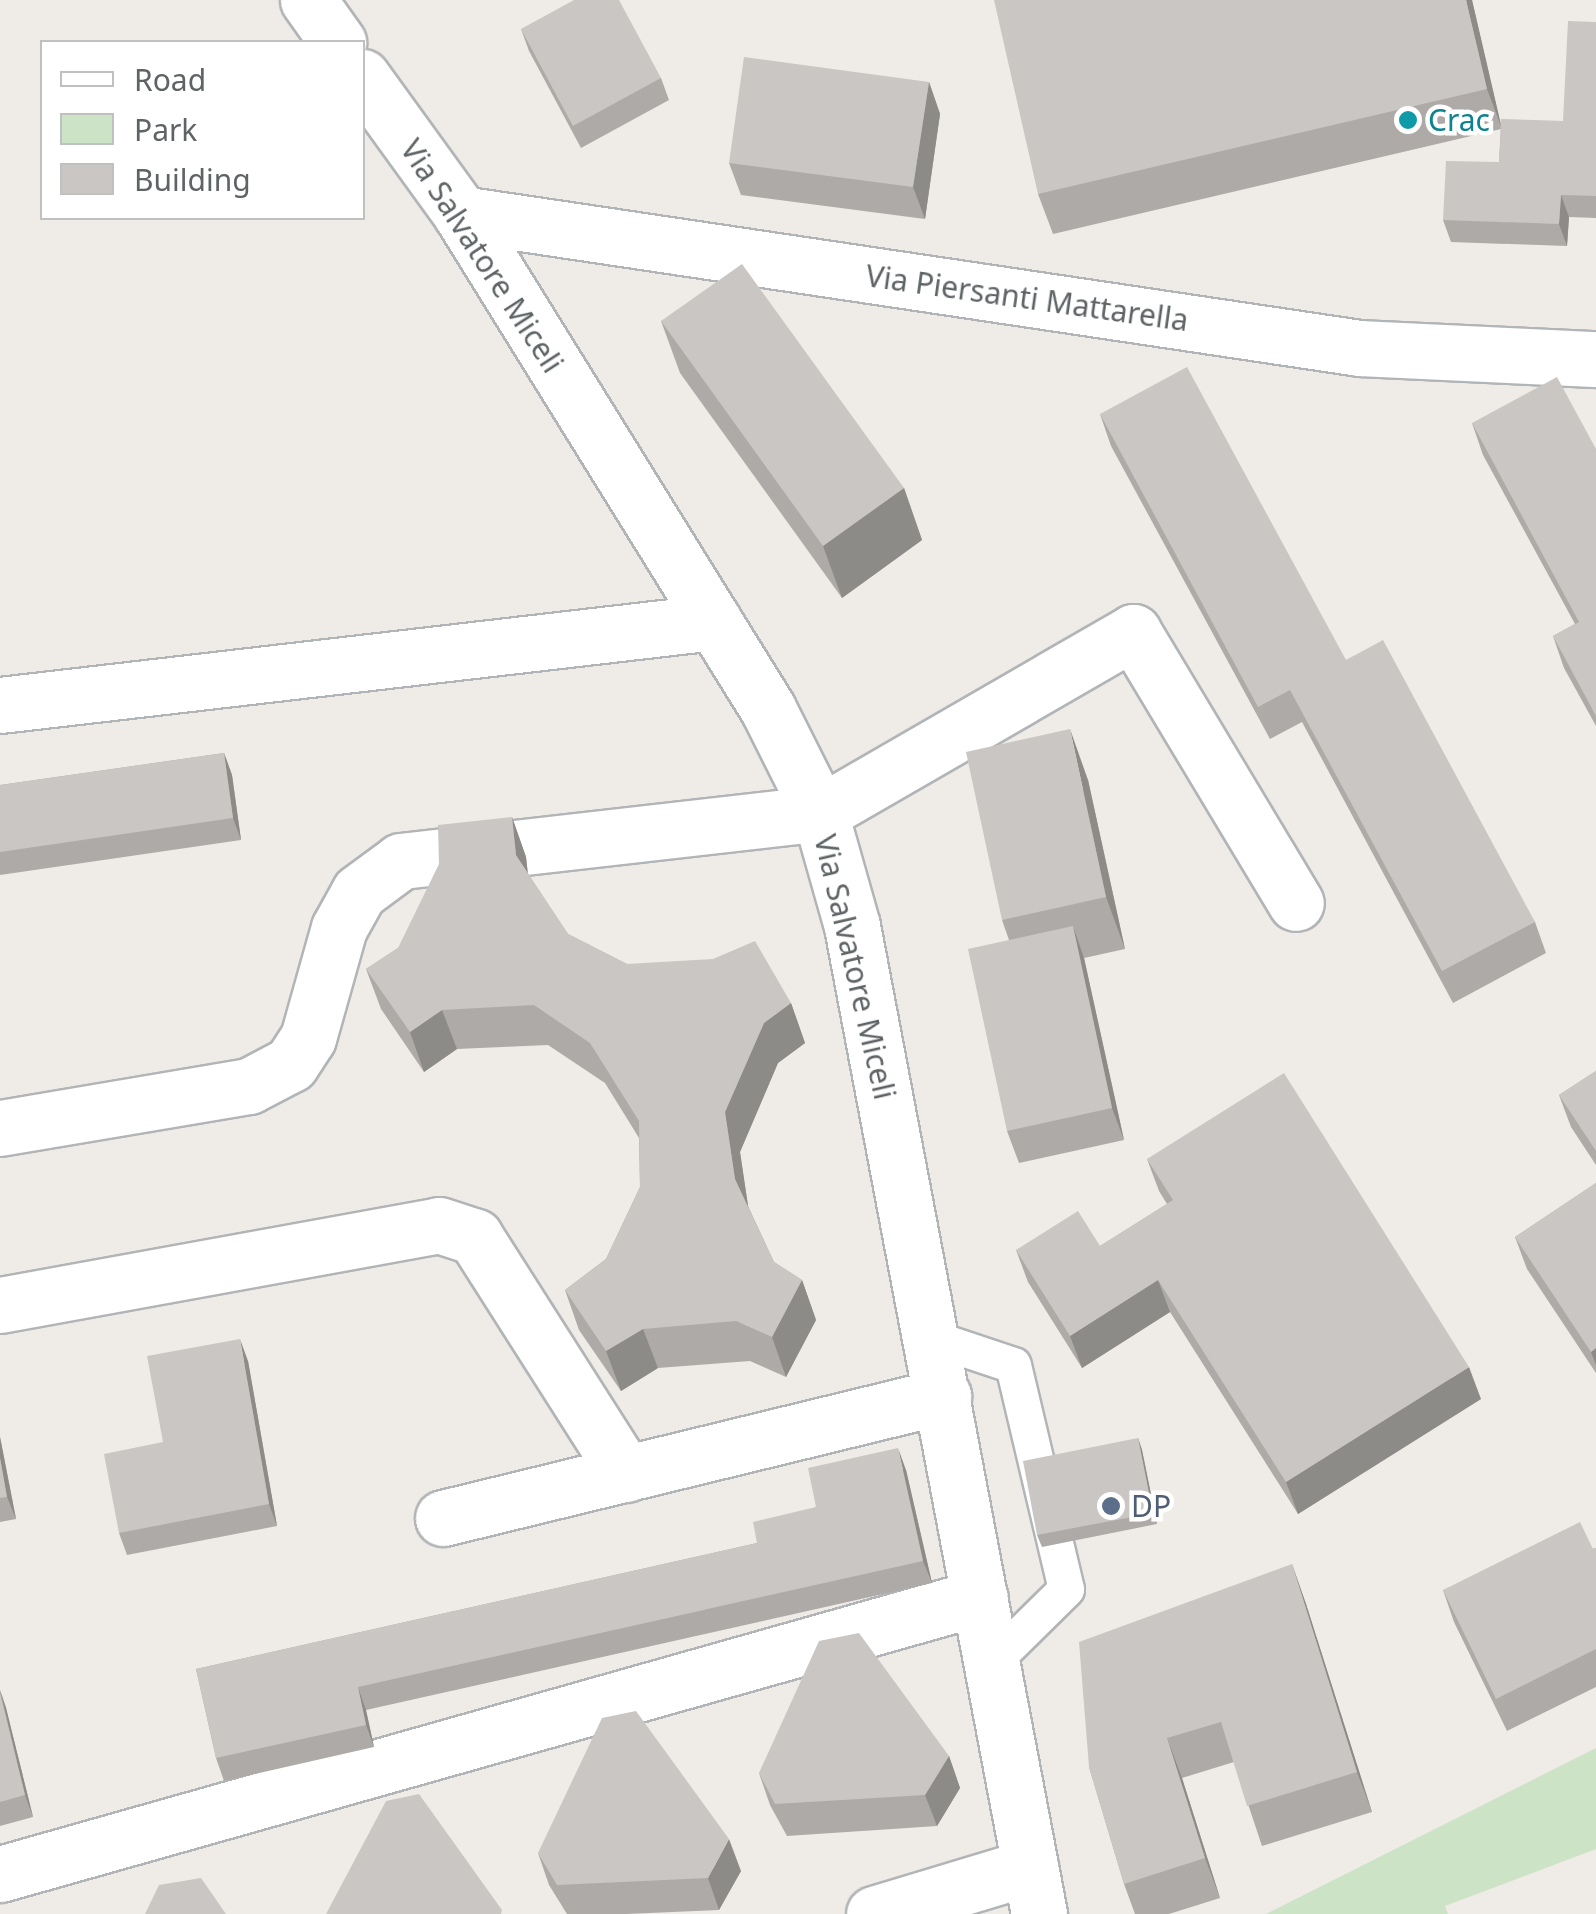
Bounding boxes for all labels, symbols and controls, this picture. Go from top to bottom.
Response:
legend [40,40,365,220]
text: Road [134,59,206,100]
place label: Crac [1428,102,1490,138]
text: Park [134,109,197,150]
marker: Crac [1397,109,1419,131]
street label: Via Salvatore Miceli [393,133,571,379]
text: Building [134,159,251,200]
street label: Via Piersanti Mattarella [863,258,1191,338]
street label: Via Salvatore Miceli [807,831,903,1103]
place label: DP [1131,1488,1171,1524]
marker: DP [1100,1495,1122,1517]

